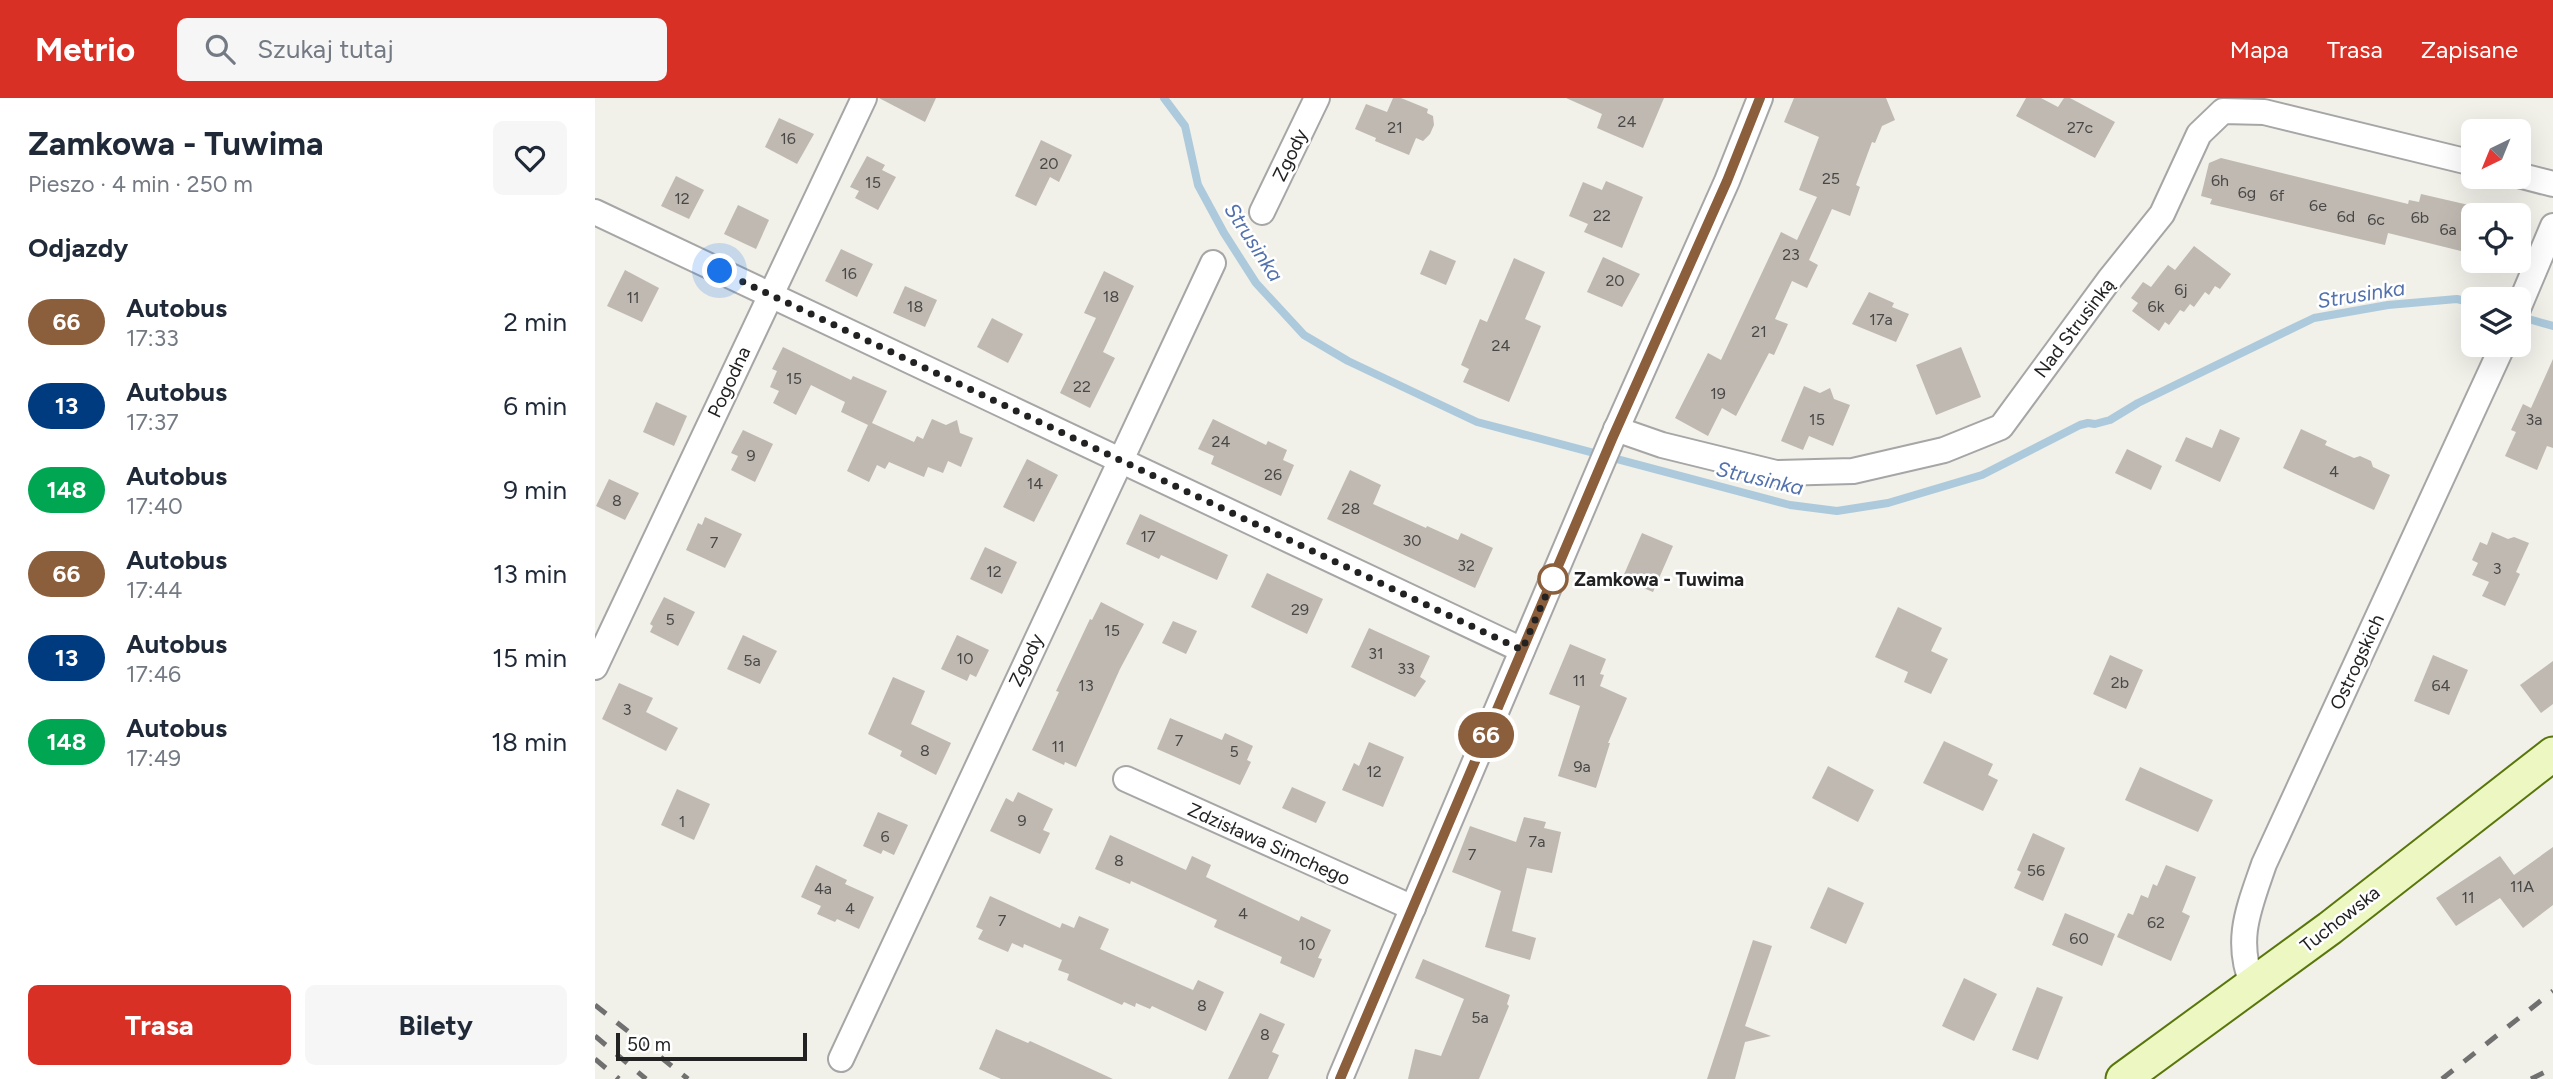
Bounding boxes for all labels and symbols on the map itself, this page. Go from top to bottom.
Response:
house number: 24 [1618,112,1636,131]
house number: 21 [1387,118,1403,137]
house number: 27c [2067,118,2093,137]
north arrow [2461,119,2531,189]
street label: Zgody [1268,125,1312,185]
house number: 16 [780,129,796,148]
house number: 20 [1039,154,1059,173]
house number: 25 [1822,169,1840,188]
house number: 6h [2211,171,2229,190]
house number: 15 [865,173,881,192]
house number: 6g [2238,183,2256,202]
house number: 6f [2270,186,2285,205]
house number: 12 [674,189,690,208]
house number: 6e [2309,196,2327,215]
water label: Strusinka [1219,198,1289,286]
house number: 22 [1593,206,1611,225]
house number: 6d [2337,207,2355,226]
house number: 6b [2411,208,2429,227]
house number: 6c [2367,210,2385,229]
house number: 6a [2439,220,2457,239]
house number: 23 [1782,245,1800,264]
your location [702,253,737,288]
house number: 16 [841,264,857,283]
house number: 20 [1605,271,1625,290]
street label: Nad Strusinką [2029,274,2119,382]
water label: Strusinka [2315,275,2407,313]
house number: 6j [2174,280,2188,299]
house number: 18 [1103,287,1119,306]
house number: 11 [626,288,640,307]
house number: 18 [907,297,923,316]
house number: 6k [2148,297,2165,316]
house number: 17a [1869,310,1893,329]
house number: 21 [1751,322,1767,341]
house number: 24 [1492,336,1510,355]
street label: Pogodna [703,343,755,421]
house number: 15 [786,369,802,388]
house number: 22 [1073,377,1091,396]
house number: 19 [1710,384,1726,403]
house number: 15 [1809,410,1825,429]
house number: 3a [2526,410,2542,429]
house number: 24 [1212,432,1230,451]
house number: 9 [746,446,756,465]
water label: Strusinka [1714,456,1806,500]
house number: 4 [2329,462,2339,481]
house number: 26 [1264,465,1282,484]
house number: 14 [1027,474,1043,493]
house number: 8 [612,491,622,510]
house number: 28 [1342,499,1360,518]
house number: 17 [1140,527,1156,546]
house number: 30 [1403,531,1421,550]
house number: 7 [710,533,719,552]
house number: 32 [1457,556,1475,575]
house number: 3 [2493,559,2501,578]
house number: 12 [986,562,1002,581]
marker: Zamkowa - Tuwima [1538,564,1568,594]
place label: Zamkowa - Tuwima [1574,568,1744,591]
house number: 29 [1291,600,1309,619]
house number: 5 [665,610,675,629]
street label: Ostrogskich [2325,611,2389,713]
house number: 15 [1104,621,1120,640]
street label: Zgody [1004,630,1048,690]
house number: 31 [1368,644,1384,663]
house number: 10 [957,649,973,668]
house number: 5a [743,651,761,670]
house number: 33 [1397,659,1415,678]
house number: 11 [1572,671,1586,690]
house number: 2b [2111,673,2129,692]
house number: 13 [1078,676,1094,695]
house number: 64 [2432,676,2451,695]
house number: 3 [623,700,631,719]
line badge: 66 [1455,712,1517,758]
house number: 7 [1175,731,1184,750]
house number: 11 [1051,737,1065,756]
house number: 8 [920,741,930,760]
house number: 5 [1229,742,1239,761]
house number: 9a [1573,757,1591,776]
house number: 12 [1366,762,1382,781]
street label: Zdzisława Simchego [1184,798,1354,890]
house number: 9 [1017,811,1027,830]
house number: 1 [679,812,685,831]
house number: 6 [880,827,890,846]
house number: 7a [1529,832,1545,851]
house number: 7 [1468,845,1477,864]
house number: 8 [1114,851,1124,870]
house number: 56 [2027,861,2045,880]
house number: 11A [2510,877,2534,896]
house number: 4a [814,879,832,898]
street label: Tuchowska [2296,881,2384,957]
house number: 11 [2461,888,2475,907]
house number: 4 [845,899,855,918]
house number: 4 [1238,904,1248,923]
house number: 7 [998,911,1007,930]
house number: 62 [2147,913,2165,932]
house number: 60 [2069,929,2089,948]
house number: 10 [1299,935,1315,954]
house number: 8 [1197,996,1207,1015]
house number: 5a [1471,1008,1489,1027]
house number: 8 [1260,1025,1270,1044]
scale bar [616,1030,807,1062]

